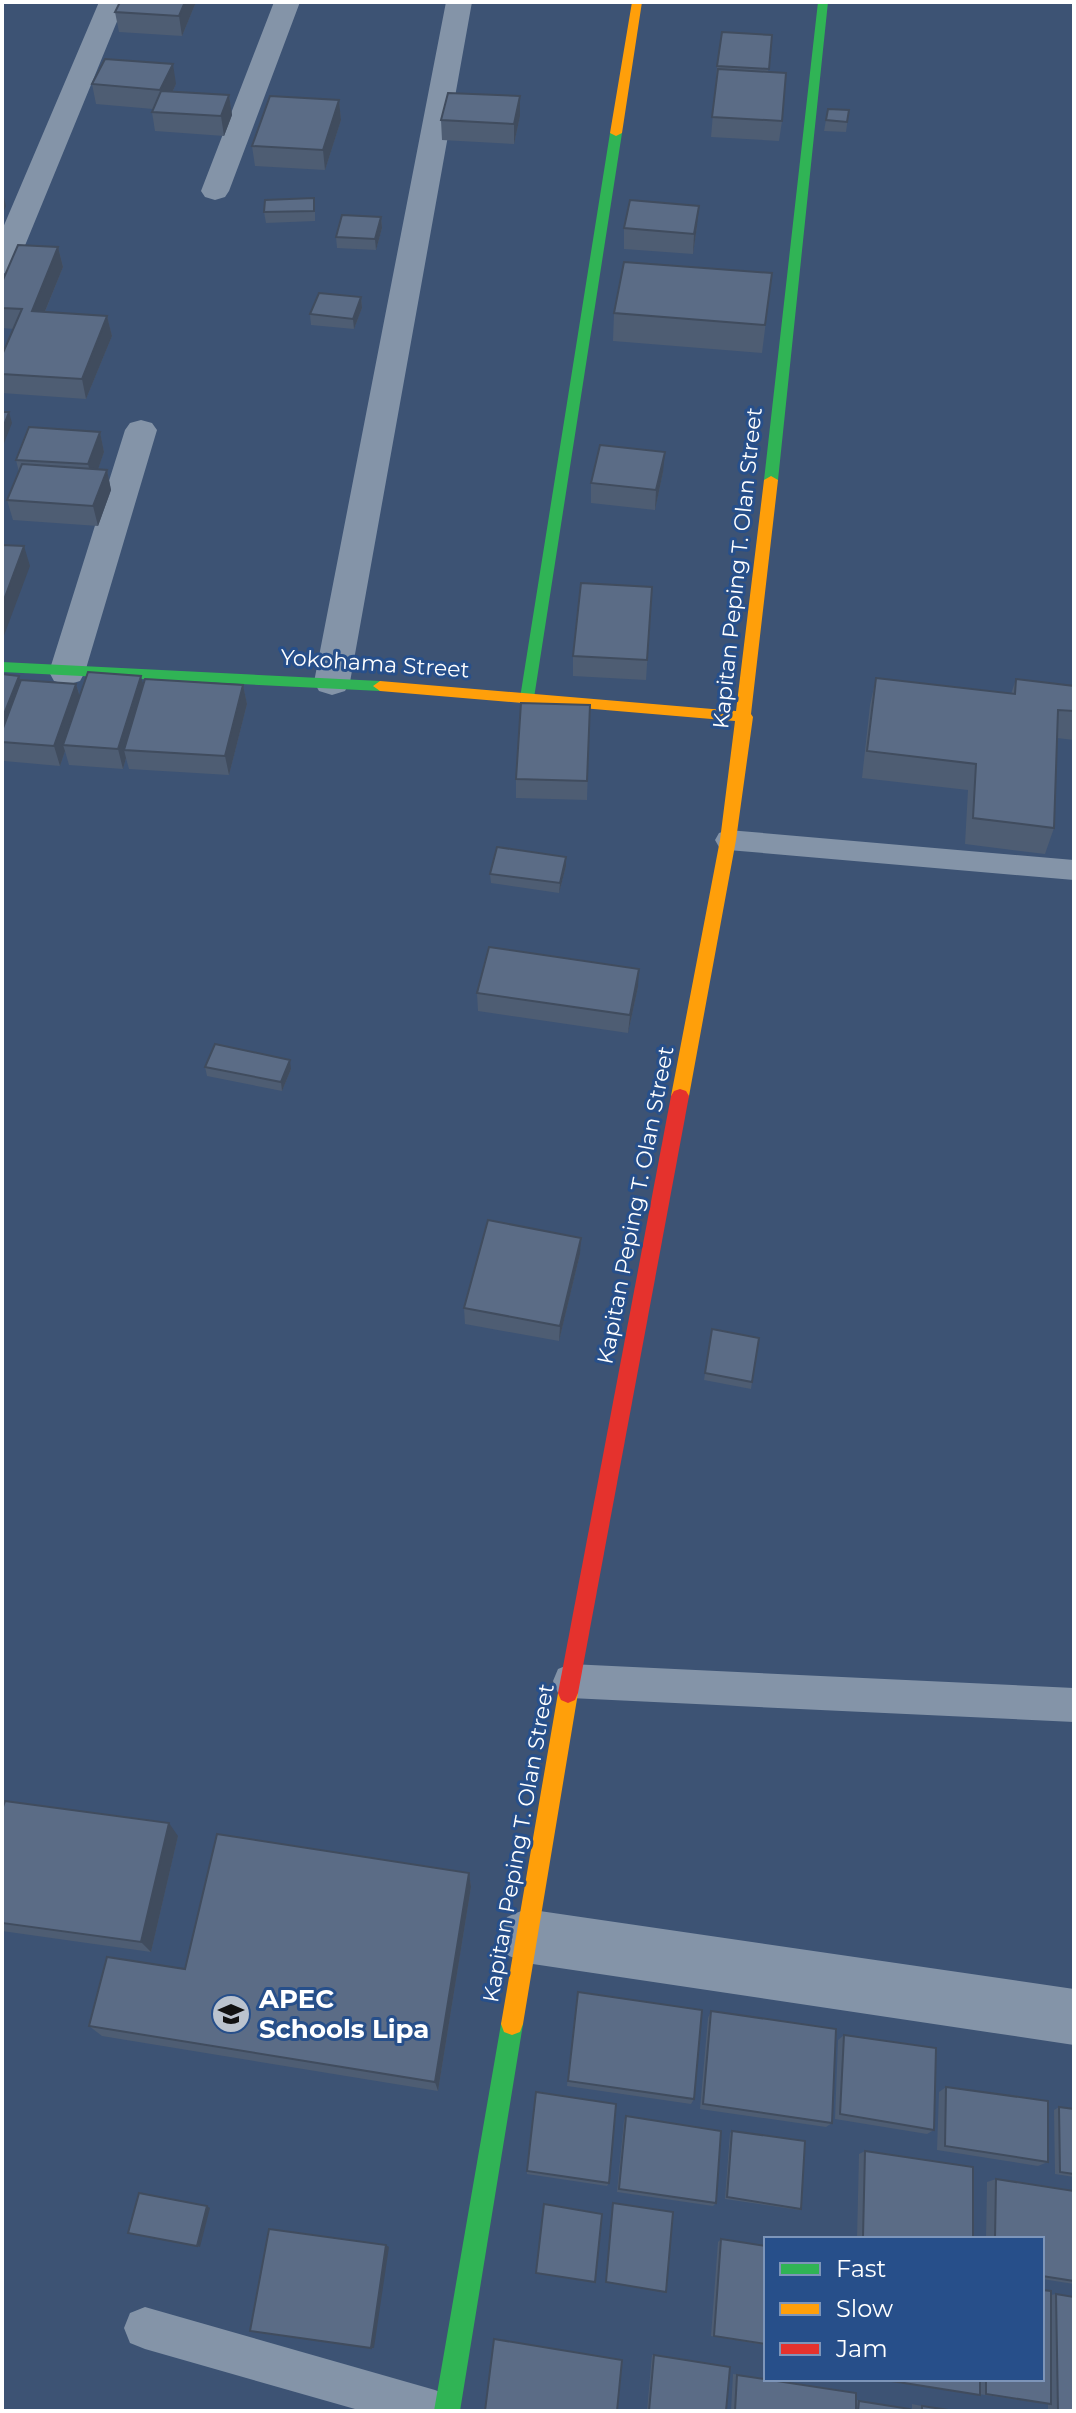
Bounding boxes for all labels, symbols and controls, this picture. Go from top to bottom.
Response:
street label: Kapitan Peping T. Olan Street [707,406,768,730]
street label: Yokohama Street [280,643,470,684]
street label: Kapitan Peping T. Olan Street [591,1044,680,1366]
street label: Kapitan Peping T. Olan Street [477,1681,560,2005]
place label: APEC Schools Lipa [258,1983,429,2045]
school or university icon: APEC Schools Lipa [210,1993,252,2035]
legend [764,2237,1044,2381]
text: Fast [836,2254,887,2283]
text: Slow [836,2294,893,2323]
text: Jam [835,2334,888,2363]

